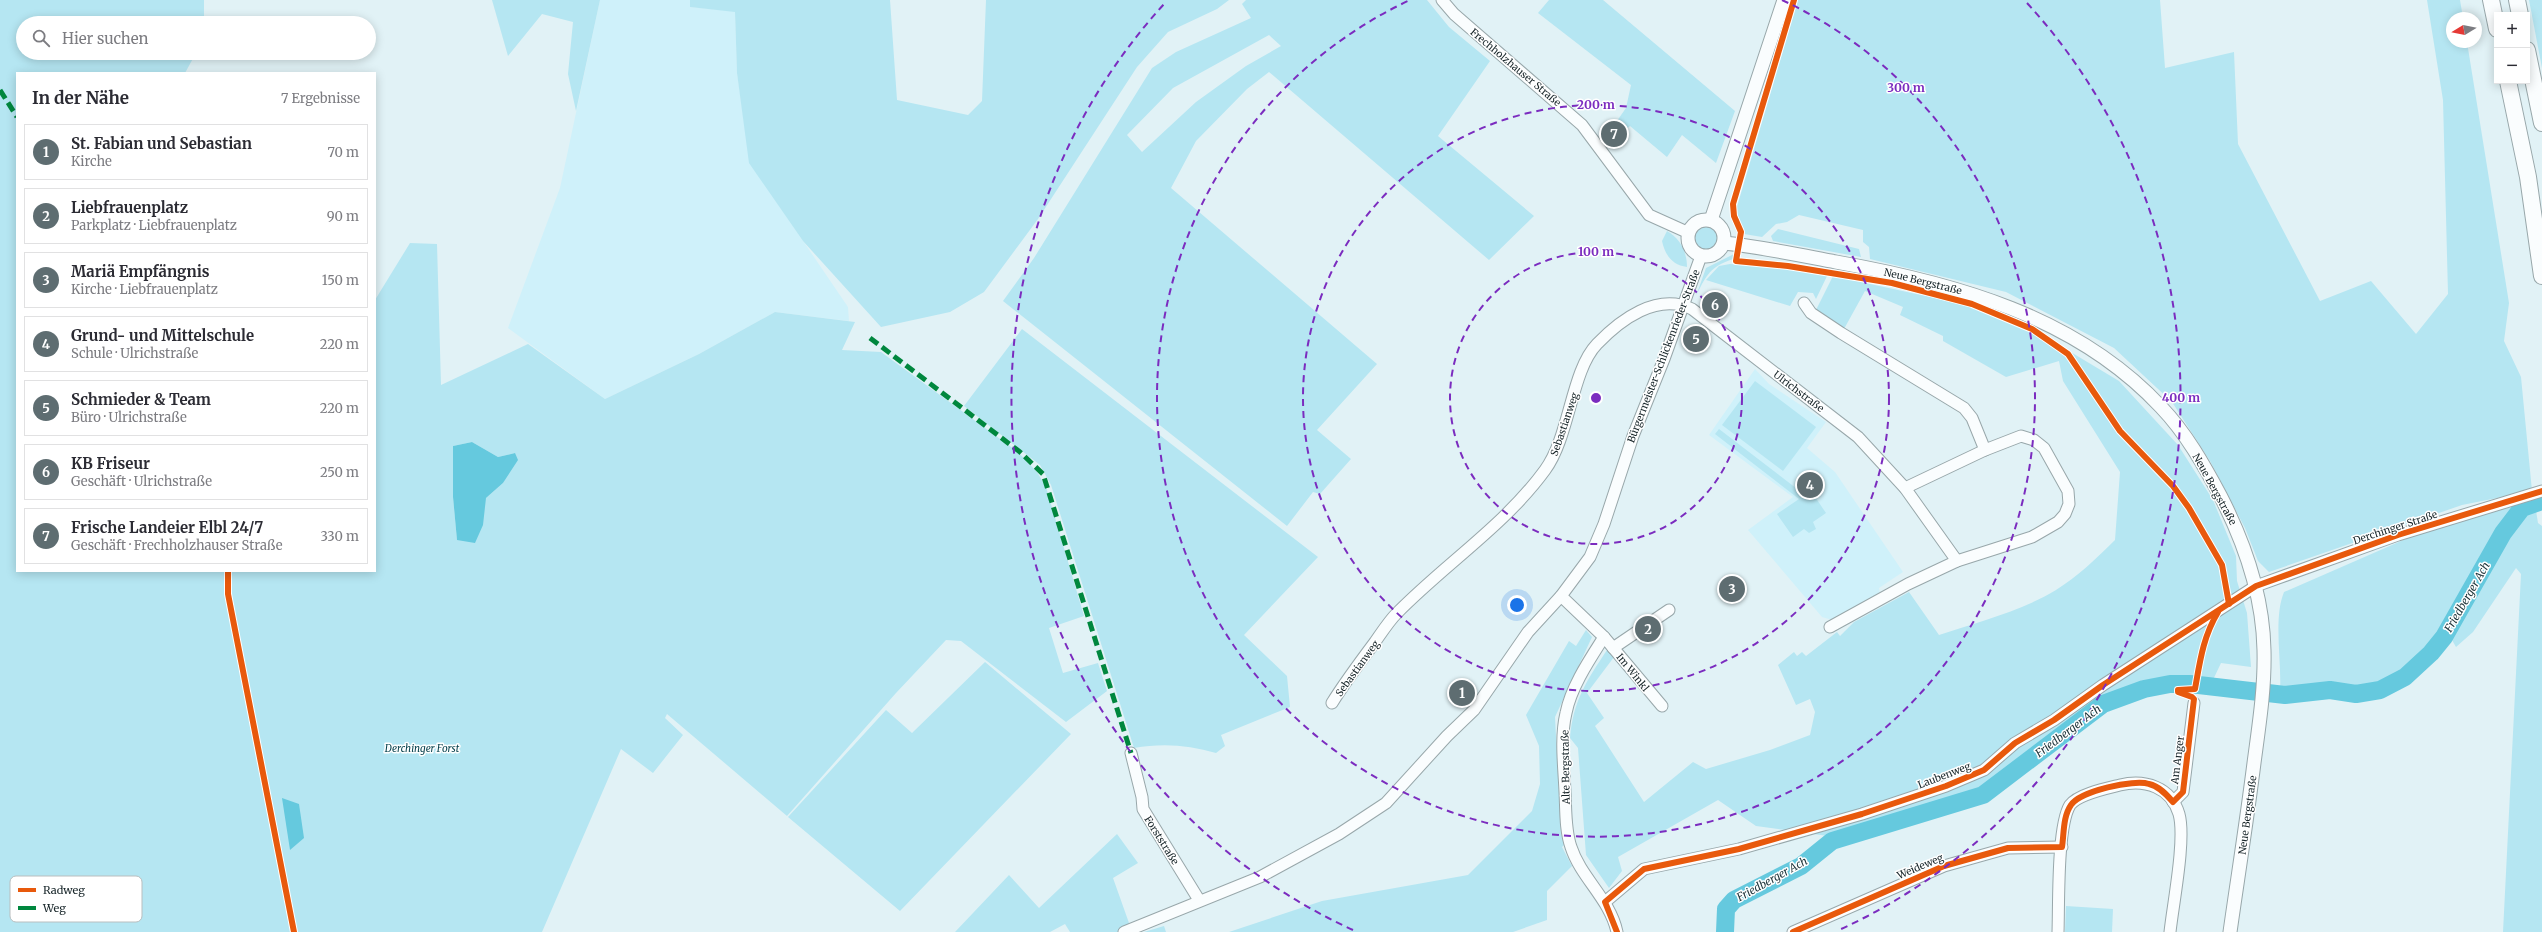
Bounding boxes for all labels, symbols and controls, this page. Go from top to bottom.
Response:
north arrow [2446,12,2482,48]
map controls [2494,12,2530,84]
button: + [2494,12,2530,48]
search box [16,16,376,60]
street label: Frechholzhauser Straße [1468,26,1564,109]
icon: search [30,27,52,49]
text: Hier suchen [62,29,149,48]
button: − [2494,48,2530,84]
text: 300 m [1887,80,1925,95]
text: In der Nähe [32,87,129,109]
text: 7 Ergebnisse [281,90,360,107]
text: 200 m [1577,97,1615,112]
pin: 7 [1601,119,1627,149]
text: St. Fabian und Sebastian [71,134,252,153]
text: 1 [43,144,49,161]
text: 70 m [328,144,359,161]
text: Kirche [71,153,112,170]
text: Liebfrauenplatz [71,198,188,217]
text: 2 [42,208,50,225]
text: 90 m [327,208,359,225]
text: Parkplatz · Liebfrauenplatz [71,217,237,234]
text: 100 m [1578,244,1614,259]
text: Mariä Empfängnis [71,262,210,281]
street label: Neue Bergstraße [1883,266,1963,297]
street label: Bürgermeister-Schlickenrieder-Straße [1624,268,1703,445]
text: 3 [42,272,50,289]
text: 150 m [322,272,359,289]
text: Kirche · Liebfrauenplatz [71,281,218,298]
pin: 6 [1702,290,1728,320]
pin: 5 [1683,324,1709,354]
text: Grund- und Mittelschule [71,326,254,345]
text: 4 [42,336,50,353]
text: 220 m [320,336,359,353]
text: Schule · Ulrichstraße [71,345,198,362]
street label: Ulrichstraße [1771,368,1827,415]
text: Schmieder & Team [71,390,211,409]
text: 400 m [2162,390,2200,405]
street label: Sebastianweg [1548,391,1581,458]
centre of rings [1589,391,1603,405]
text: 5 [42,400,50,417]
text: 220 m [320,400,359,417]
text: Büro · Ulrichstraße [71,409,187,426]
street label: Neue Bergstraße [2190,451,2240,527]
text: KB Friseur [71,454,150,473]
text: 6 [42,464,50,481]
text: 250 m [320,464,359,481]
pin: 4 [1797,470,1823,500]
text: Geschäft · Ulrichstraße [71,473,212,490]
street label: Derchinger Straße [2351,508,2439,547]
text: Frische Landeier Elbl 24/7 [71,518,263,537]
text: 7 [42,528,50,545]
text: 330 m [320,528,359,545]
text: Geschäft · Frechholzhauser Straße [71,537,282,554]
water label: Friedberger Ach [2441,559,2493,635]
pin: 3 [1719,574,1745,604]
your location [1507,595,1527,615]
pin: 2 [1635,614,1661,644]
street label: Sebastianweg [1333,638,1382,699]
street label: Im Winkl [1613,651,1652,694]
pin: 1 [1449,678,1475,708]
water label: Friedberger Ach [2032,702,2104,761]
street label: Alte Bergstraße [1558,730,1573,805]
street label: Am Anger [2168,735,2187,786]
park label: Derchinger Forst [384,742,460,755]
street label: Laubenweg [1916,759,1972,791]
street label: Neue Bergstraße [2236,775,2259,855]
street label: Forststraße [1141,813,1182,867]
street label: Weideweg [1894,851,1945,882]
water label: Friedberger Ach [1733,854,1810,905]
legend [10,876,142,922]
text: Radweg [43,883,85,897]
text: Weg [42,901,66,915]

